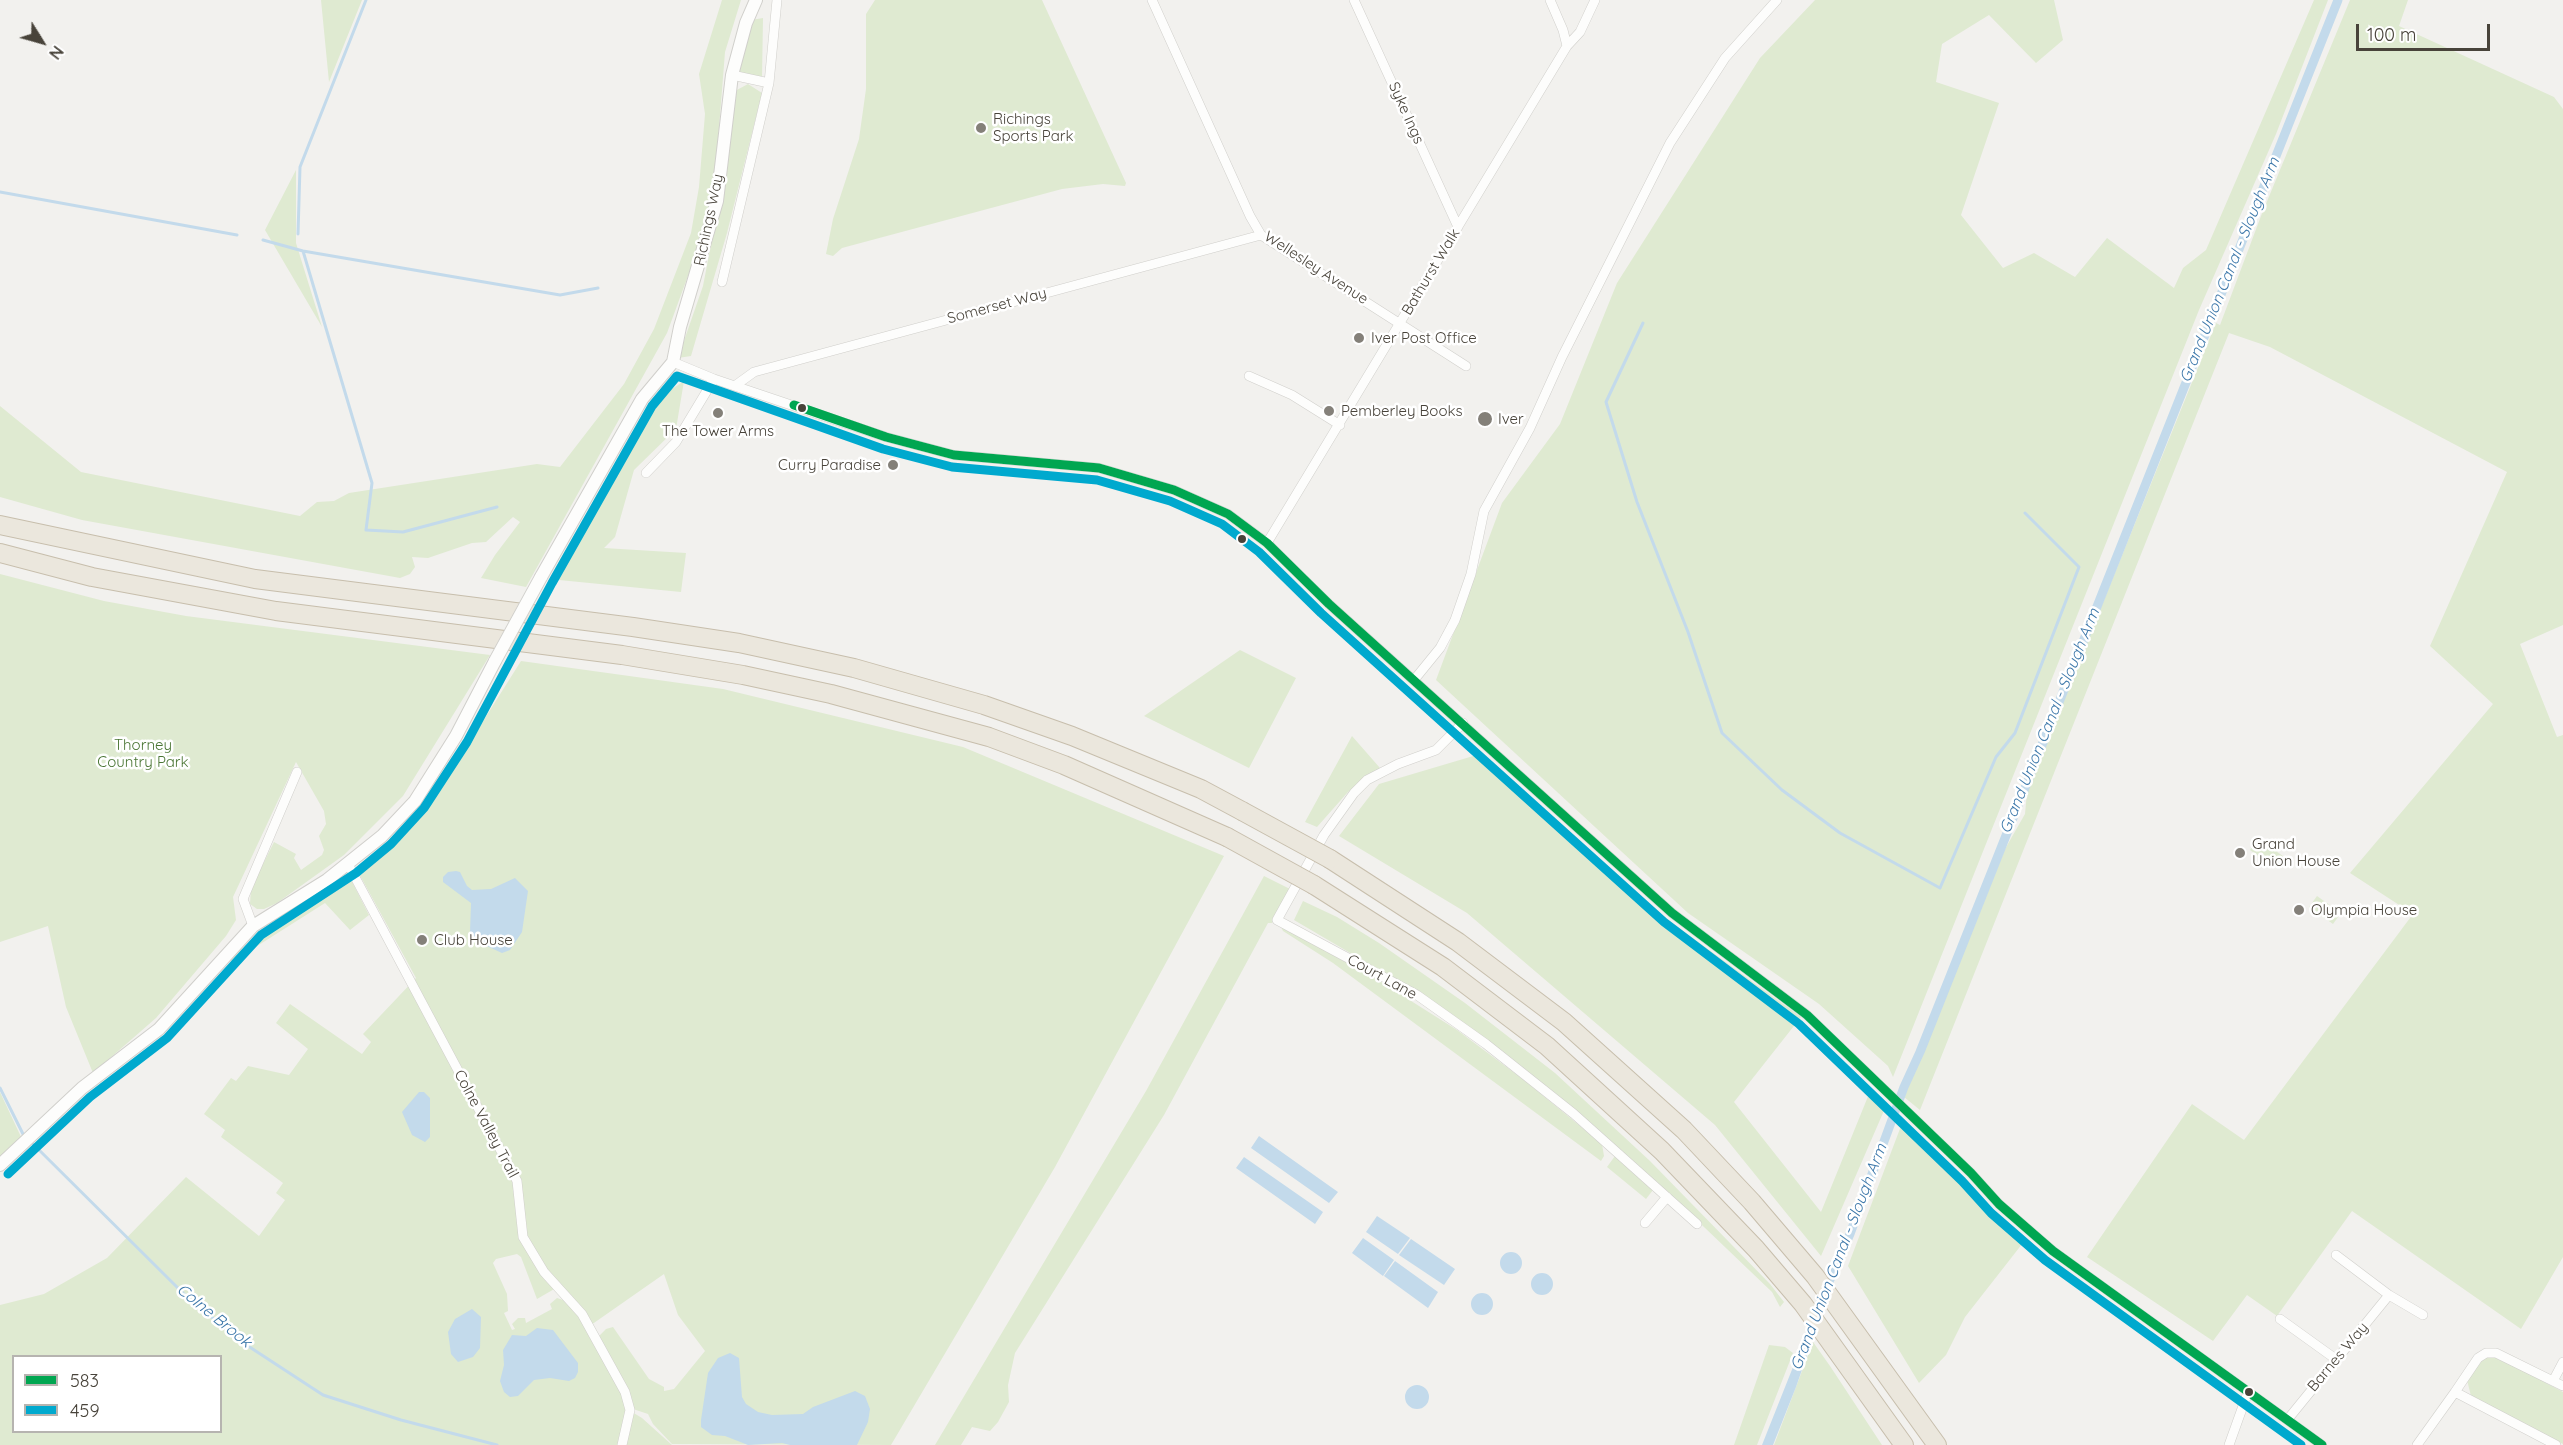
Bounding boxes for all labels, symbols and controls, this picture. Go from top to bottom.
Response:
north arrow [12,12,72,72]
scale bar [2359,12,2492,50]
text: 100 m [2367,23,2416,46]
text: N [45,42,68,64]
street label: Syke Ings [1384,79,1428,147]
place label: Richings Sports Park [993,110,1074,145]
marker: Richings Sports Park [974,121,988,135]
water label: Grand Union Canal - Slough Arm [2176,155,2284,385]
street label: Richings Way [690,172,728,268]
street label: Bathurst Walk [1398,225,1464,319]
street label: Wellesley Avenue [1261,228,1371,308]
street label: Somerset Way [945,284,1049,328]
place label: Iver Post Office [1371,329,1477,347]
marker: Iver Post Office [1352,331,1366,345]
unlabelled marker [796,402,808,414]
place label: Pemberley Books [1341,402,1462,420]
marker: Pemberley Books [1322,404,1336,418]
marker: The Tower Arms [711,406,725,420]
marker: Iver [1476,410,1494,428]
place label: Iver [1498,410,1524,428]
place label: The Tower Arms [662,422,774,440]
place label: Curry Paradise [778,456,881,474]
marker: Curry Paradise [886,458,900,472]
unlabelled marker [1236,533,1248,545]
water label: Grand Union Canal - Slough Arm [1996,606,2104,836]
park label: Thorney Country Park [97,736,189,771]
place label: Grand Union House [2252,835,2340,870]
marker: Grand Union House [2233,846,2247,860]
place label: Olympia House [2311,901,2417,919]
marker: Olympia House [2292,903,2306,917]
place label: Club House [434,931,513,949]
marker: Club House [415,933,429,947]
street label: Court Lane [1344,951,1420,1003]
street label: Colne Valley Trail [450,1067,522,1181]
water label: Grand Union Canal - Slough Arm [1787,1141,1891,1373]
water label: Colne Brook [173,1280,255,1352]
street label: Barnes Way [2304,1319,2372,1395]
legend [12,1355,222,1433]
text: 583 [70,1369,99,1392]
unlabelled marker [2243,1386,2255,1398]
text: 459 [70,1399,99,1422]

